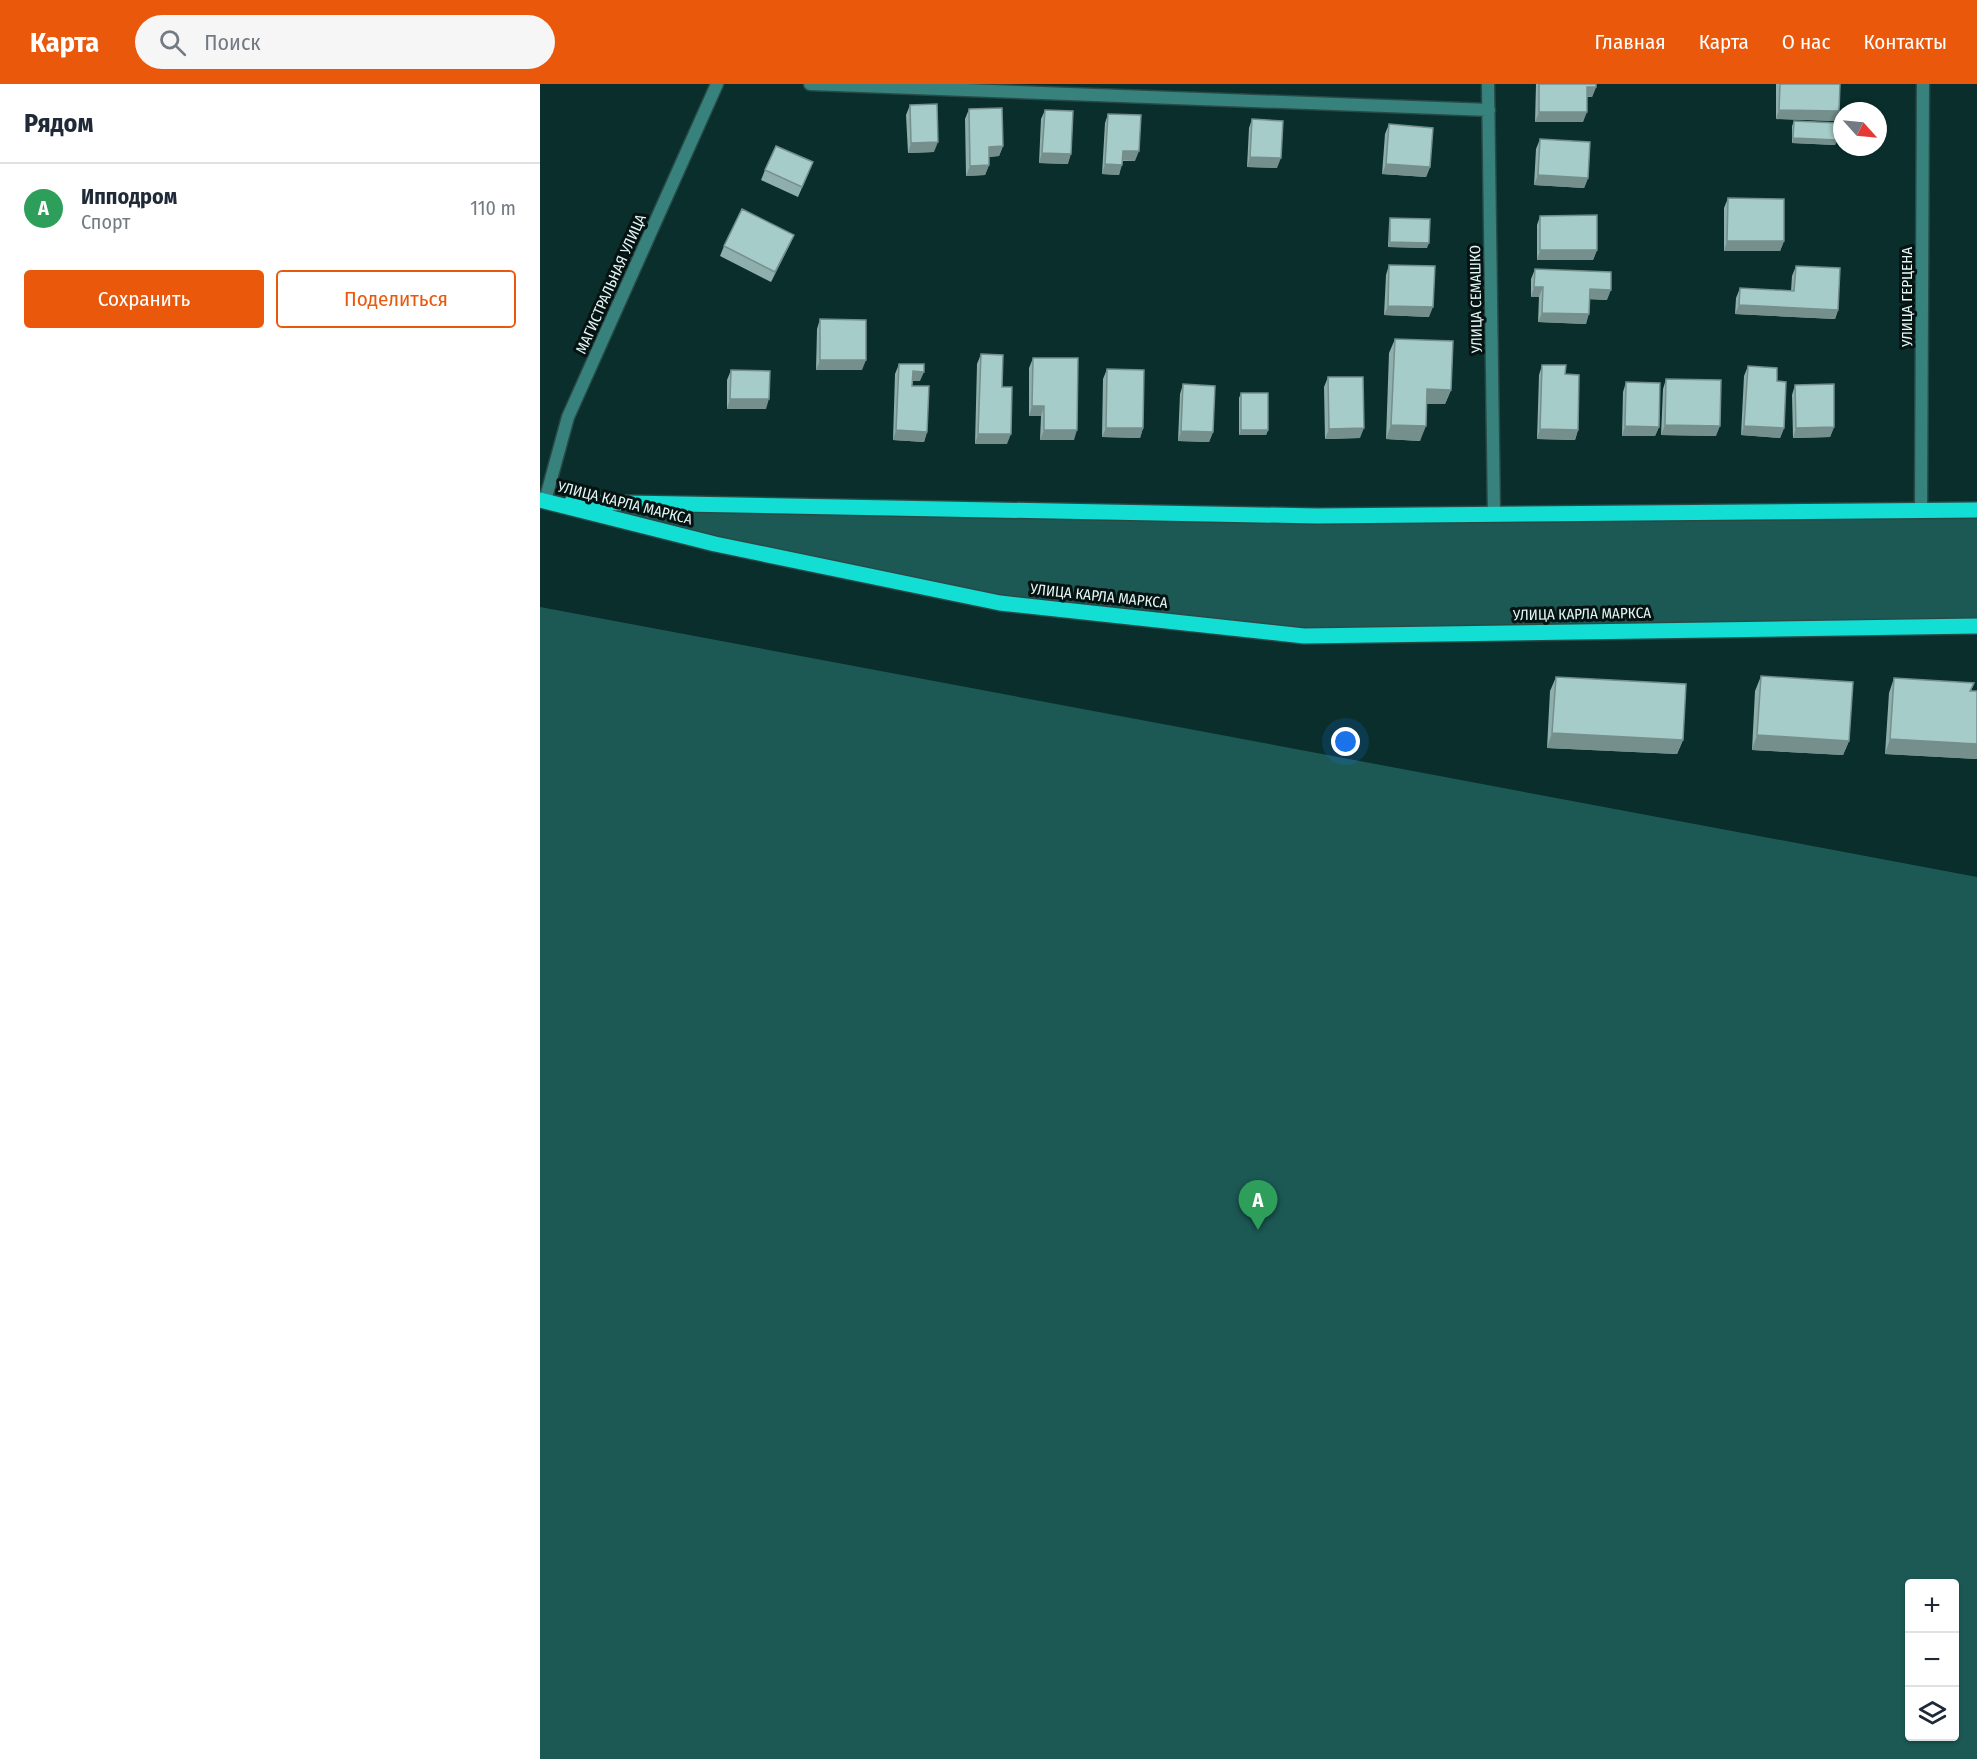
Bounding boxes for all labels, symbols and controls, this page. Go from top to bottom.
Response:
search box [135,15,555,69]
text: Карта [30,26,99,59]
icon: search [156,26,189,59]
text: Поиск [204,29,261,56]
text: Главная [1595,29,1666,55]
text: Карта [1699,29,1749,55]
text: О нас [1782,29,1830,55]
text: Контакты [1863,29,1947,55]
north arrow [1833,102,1887,156]
text: Рядом [24,108,93,139]
text: Ипподром [81,183,177,210]
text: A [38,196,49,220]
text: 110 m [470,196,516,220]
text: Спорт [81,210,130,234]
street label: МАГИСТРАЛЬНАЯ УЛИЦА [572,211,650,357]
street label: УЛИЦА СЕМАШКО [1466,245,1486,354]
street label: УЛИЦА ГЕРЦЕНА [1898,247,1916,348]
button: Сохранить [24,270,264,328]
button: Поделиться [276,270,516,328]
street label: УЛИЦА КАРЛА МАРКСА [555,477,694,528]
street label: УЛИЦА КАРЛА МАРКСА [1028,580,1169,612]
street label: УЛИЦА КАРЛА МАРКСА [1512,604,1651,624]
your location [1331,727,1360,756]
pin: A [1238,1180,1278,1230]
map controls [1905,1579,1959,1741]
button: + [1905,1579,1959,1633]
button: − [1905,1633,1959,1687]
button: layers [1905,1687,1959,1741]

